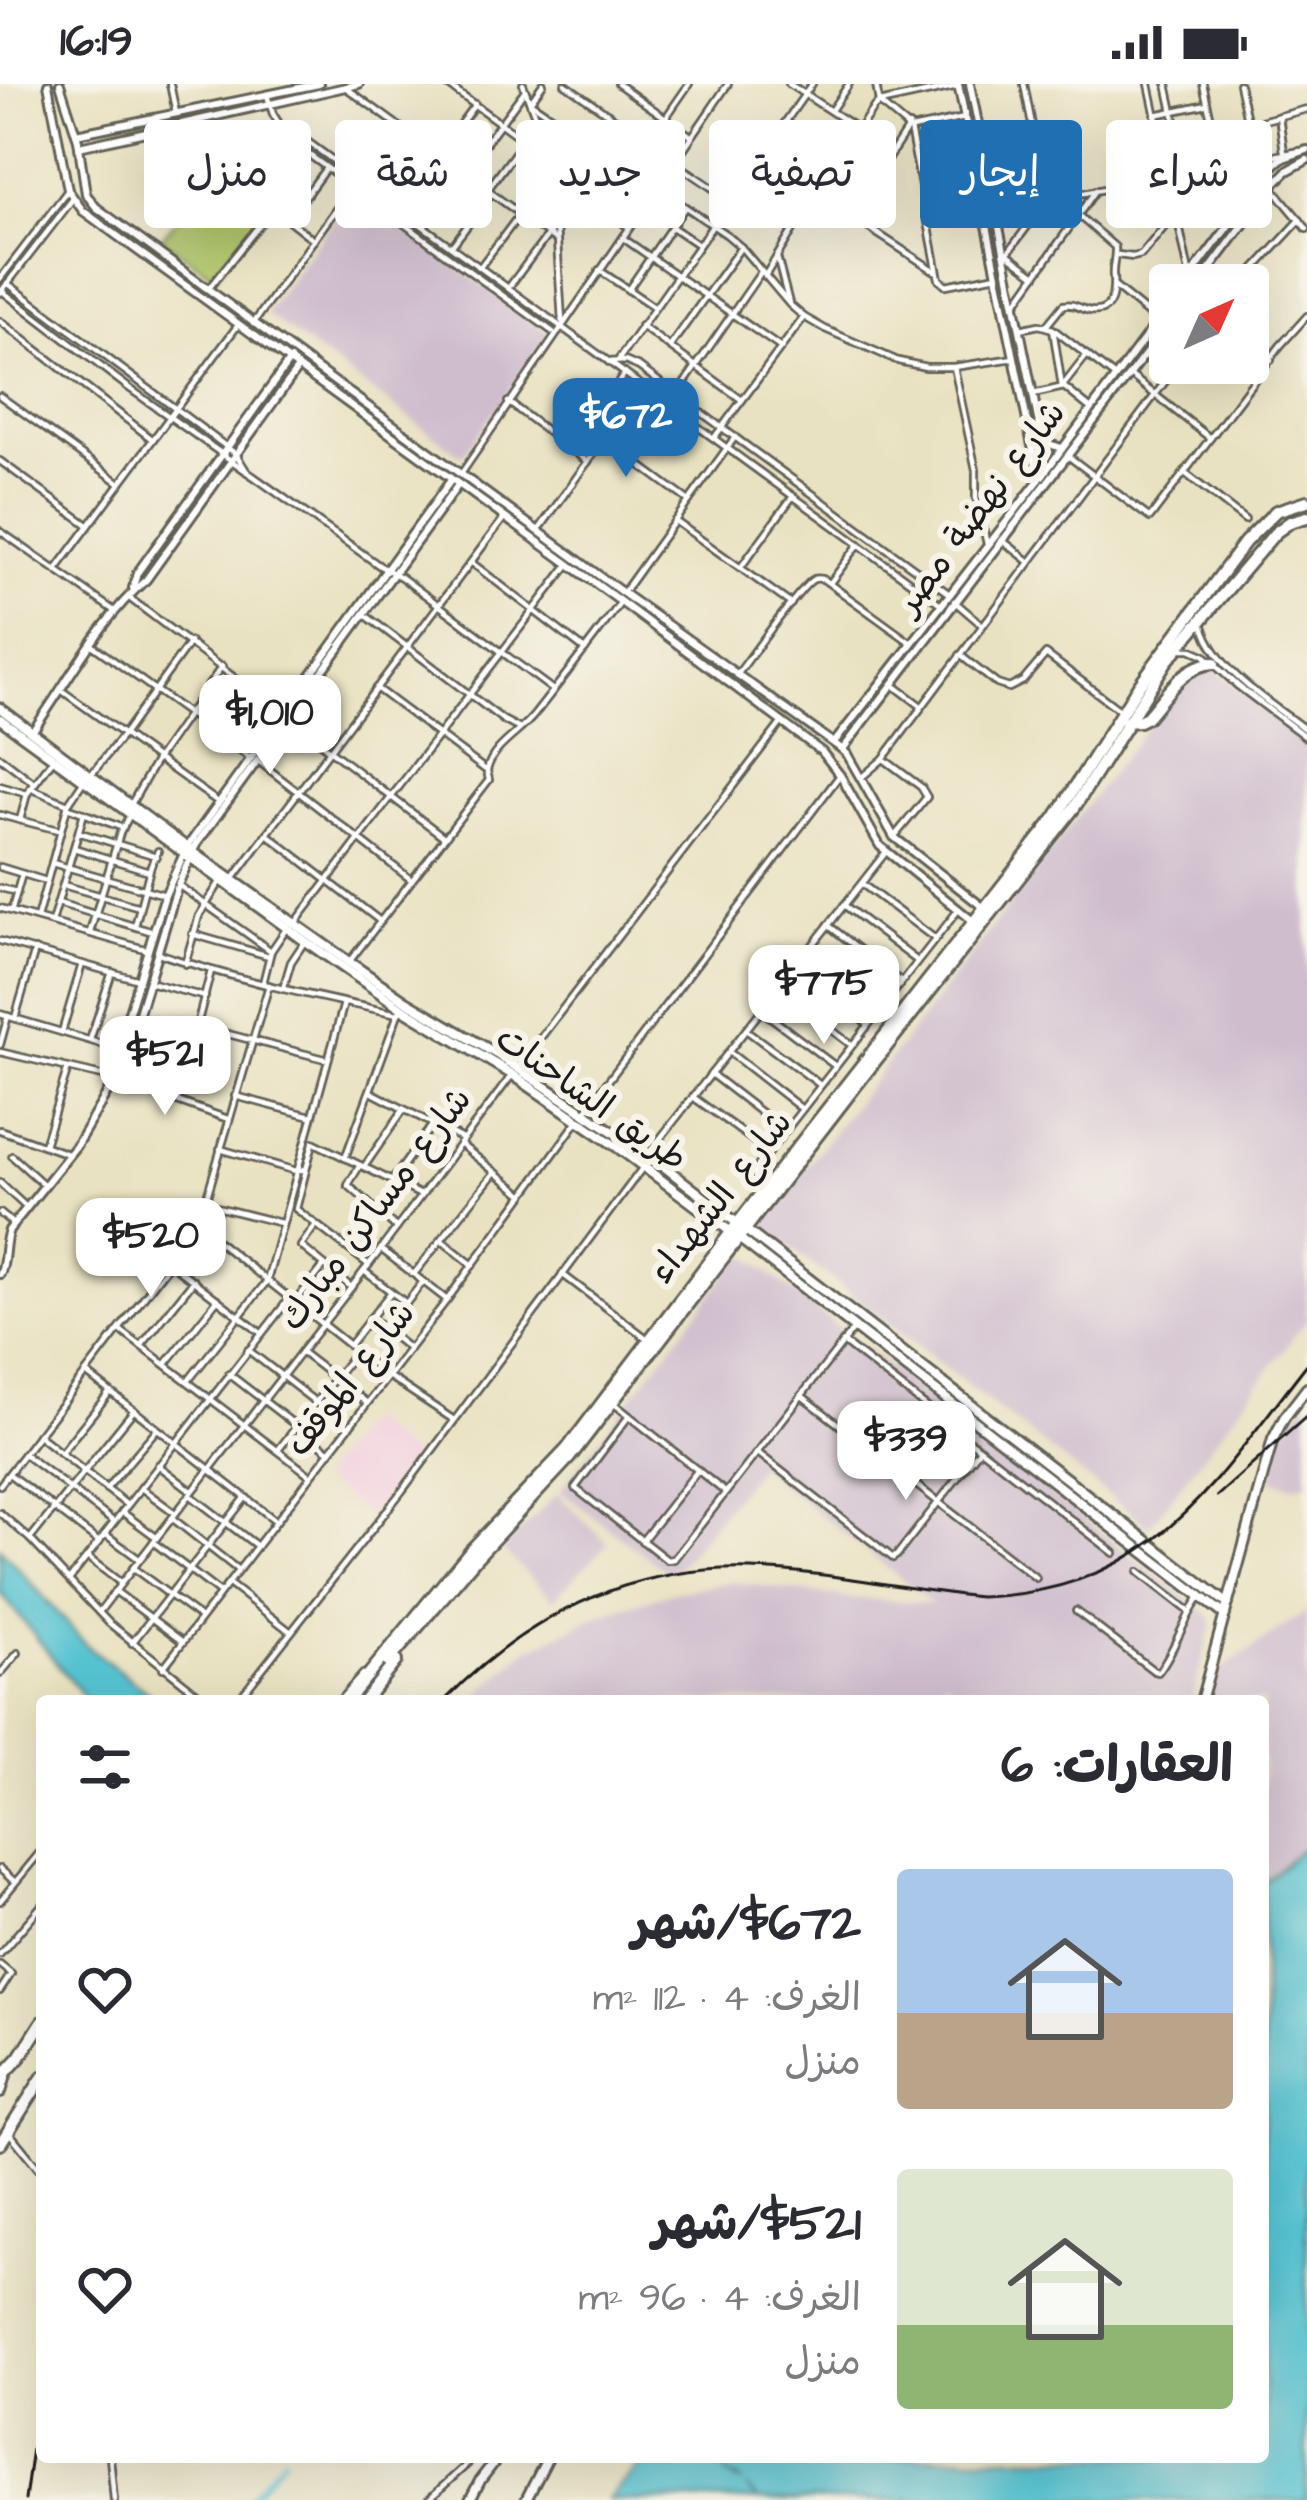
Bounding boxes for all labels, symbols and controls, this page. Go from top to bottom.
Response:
text: 16:19 [60,11,133,73]
chip: منزل [144,120,311,228]
chip: شقة [335,120,492,228]
chip: جديد [516,120,685,228]
chip: تصفية [709,120,896,228]
chip: إيجار [920,120,1082,228]
chip: شراء [1106,120,1272,228]
north arrow [1149,264,1269,384]
map controls [1149,264,1269,384]
pin: $672 [555,378,697,480]
text: $672 [580,390,672,444]
street label: شارع نهضة مصر [882,390,1079,628]
pin: $1,010 [172,675,368,777]
text: $1,010 [226,687,314,741]
pin: $775 [753,945,895,1047]
text: $775 [775,957,873,1011]
street label: طريق الشاحنات [485,1014,697,1184]
pin: $521 [94,1016,236,1118]
text: $521 [127,1028,203,1082]
street label: شارع مساكن مبارك [267,1077,485,1341]
street label: شارع الشهداء [637,1100,805,1294]
pin: $520 [80,1198,222,1300]
text: $520 [103,1210,199,1264]
street label: شارع الموقف [274,1290,428,1468]
pin: $339 [835,1401,977,1503]
text: $339 [864,1413,948,1467]
text: العقارات: 6 [1001,1731,1233,1802]
icon: filters [72,1734,138,1800]
text: $672/شهر [632,1889,861,1960]
icon: home [993,1917,1137,2061]
icon: heart [72,1956,138,2022]
text: الغرف: 4 · 112 m² [593,1972,861,2026]
text: منزل [784,2036,861,2090]
text: $521/شهر [653,2189,861,2260]
icon: home [993,2217,1137,2361]
icon: heart [72,2256,138,2322]
text: الغرف: 4 · 96 m² [578,2272,861,2326]
text: منزل [784,2336,861,2390]

